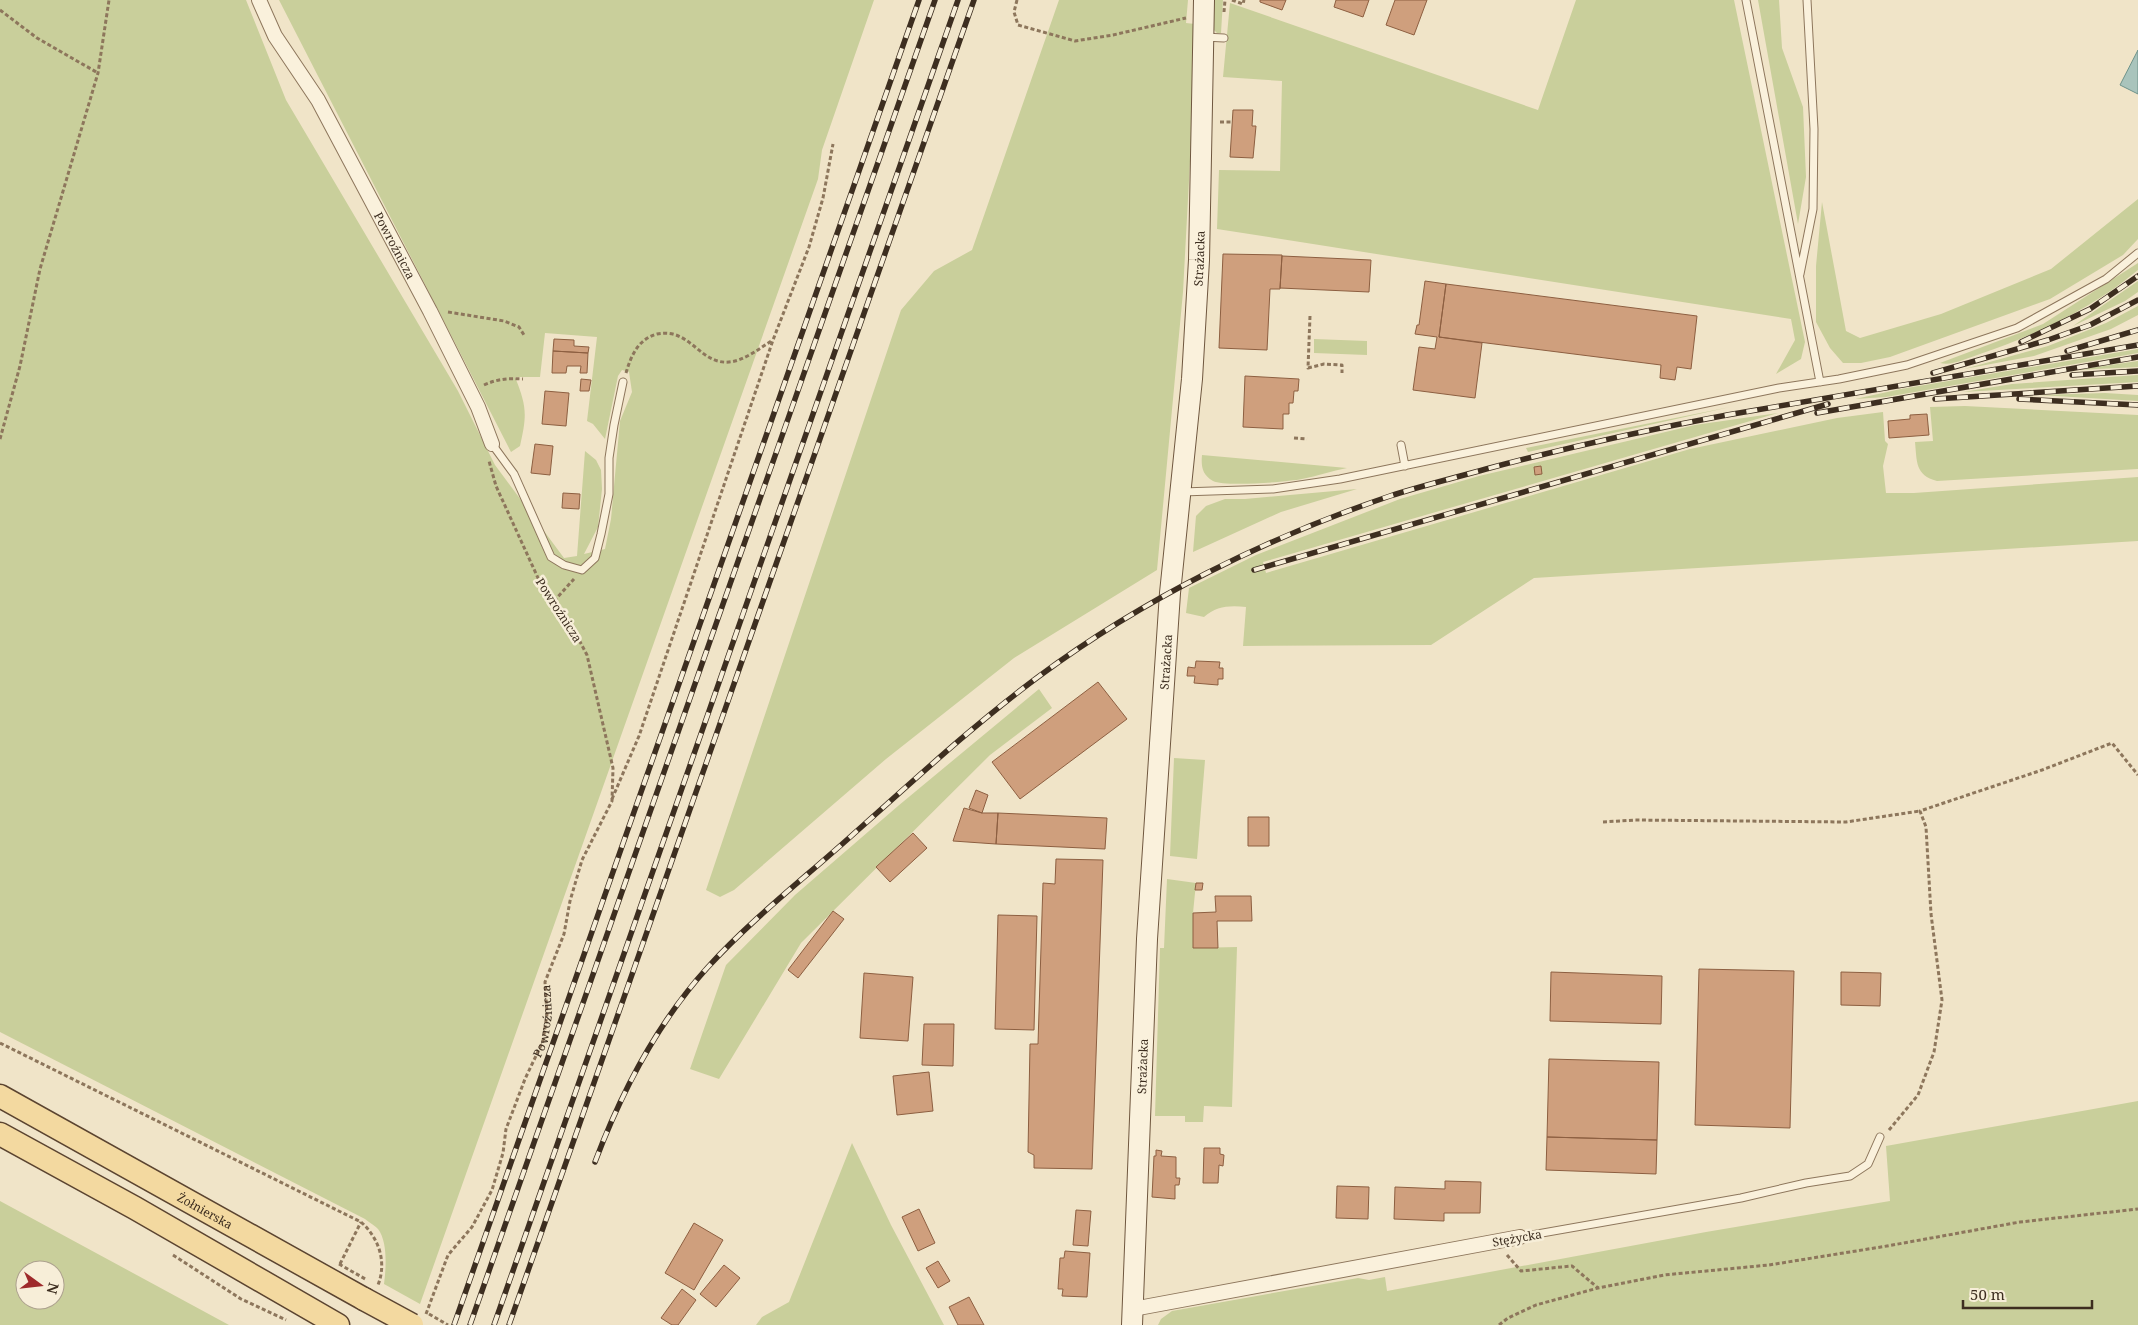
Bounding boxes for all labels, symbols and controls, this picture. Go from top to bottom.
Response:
street label: Powroźnicza [370,209,420,282]
street label: Strażacka [1189,230,1208,287]
street label: Powroźnicza [532,575,586,646]
street label: Strażacka [1155,633,1176,690]
street label: Powroźnicza [528,984,556,1060]
street label: Strażacka [1132,1038,1152,1094]
street label: Żołnierska [175,1188,236,1233]
street label: Stężycka [1491,1225,1543,1251]
north arrow [15,1260,65,1310]
scale bar [1963,1278,2092,1310]
text: N [42,1281,64,1296]
text: 50 m [1970,1284,2005,1304]

